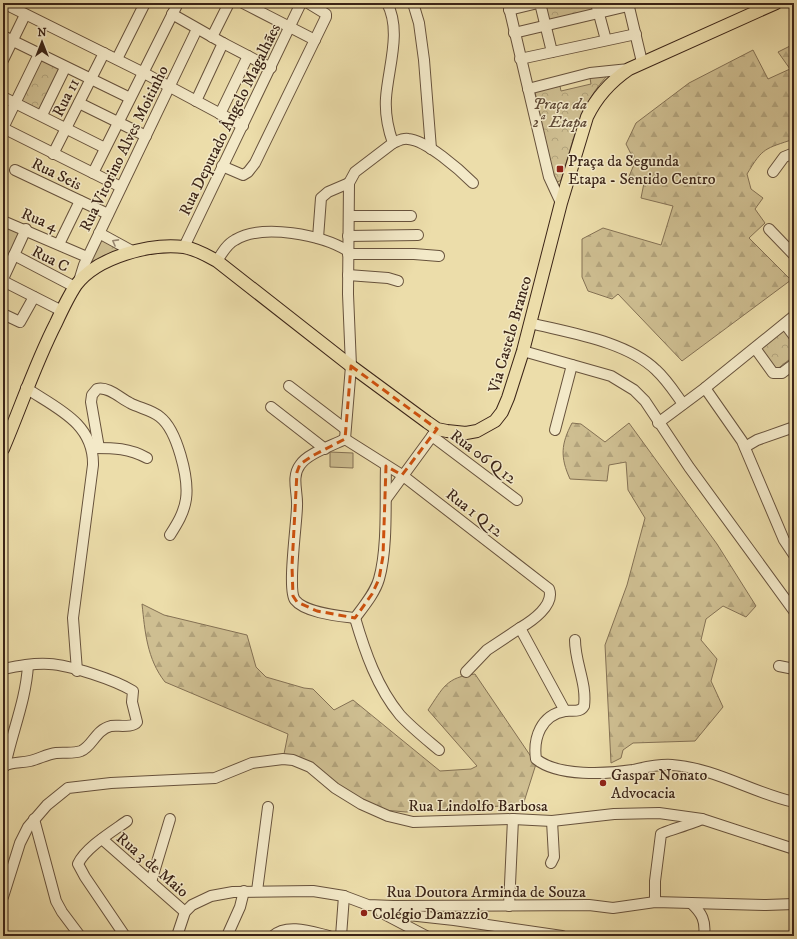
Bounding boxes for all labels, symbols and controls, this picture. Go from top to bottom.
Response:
street label: Rua Deputado Ângelo Magalhães [175,20,285,219]
north arrow [22,22,62,62]
text: N [37,26,47,40]
street label: Rua Vitorino Alves Moitinho [75,62,173,235]
street label: Rua 11 [48,75,84,120]
park label: Praça da 2ª Etapa [533,94,587,132]
place label: Praça da Segunda Etapa - Sentido Centro [568,151,716,189]
street label: Rua Seis [28,153,85,195]
marker: Praça da Segunda Etapa - Sentido Centro [555,164,565,174]
street label: Rua 4 [18,203,62,237]
one-way arrow [112,240,119,247]
street label: Rua C [29,241,73,277]
street label: Via Castelo Branco [483,273,536,396]
street label: Rua 06 Q 12 [446,425,521,488]
street label: Rua 1 Q 12 [442,484,507,541]
place label: Gaspar Nonato Advocacia [611,765,707,803]
marker: Gaspar Nonato Advocacia [598,778,608,788]
street label: Rua Lindolfo Barbosa [408,796,548,816]
street label: Rua 3 de Maio [112,828,193,902]
street label: Rua Doutora Arminda de Souza [386,882,586,902]
place label: Colégio Damazzio [372,904,488,924]
marker: Colégio Damazzio [359,908,369,918]

